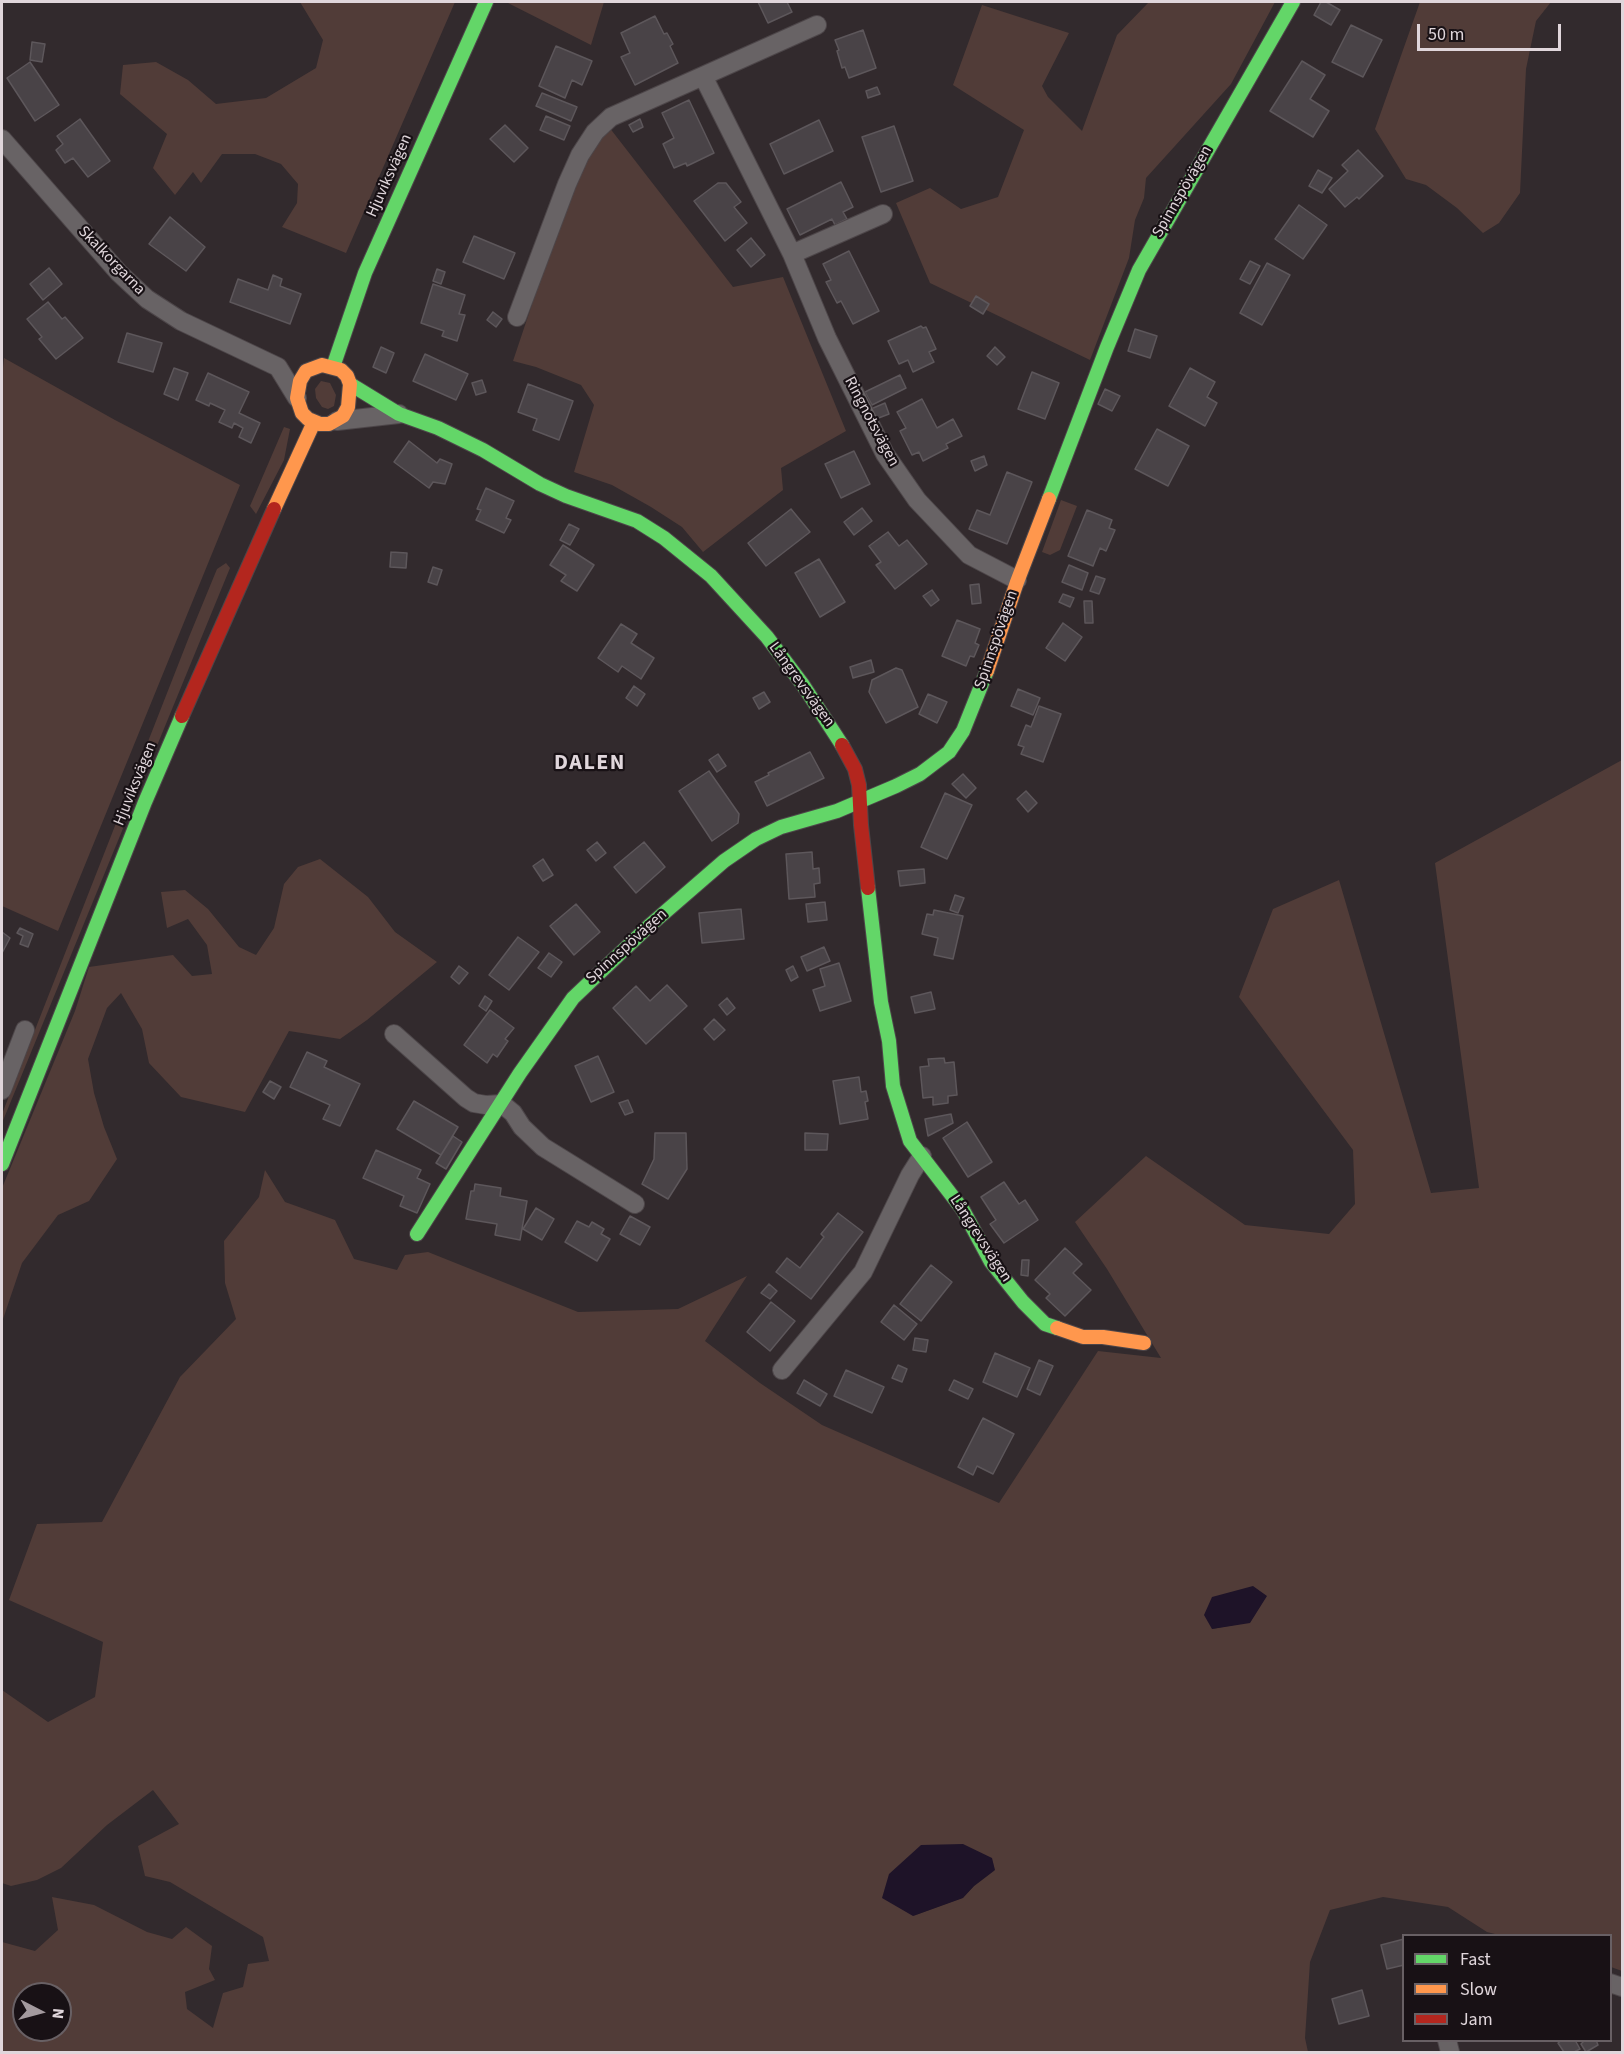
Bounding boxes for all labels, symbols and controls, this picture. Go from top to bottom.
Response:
scale bar [1420,12,1564,50]
text: 50 m [1428,22,1464,47]
street label: Hjuviksvägen [363,132,417,220]
street label: Spinnspövägen [1149,143,1217,241]
street label: Skalkorgarna [73,223,149,299]
street label: Ringnotsvägen [839,374,903,470]
street label: Spinnspövägen [971,588,1023,692]
street label: Långrevsvägen [764,639,838,731]
street label: Hjuviksvägen [110,739,162,829]
district label: DALEN [554,751,626,777]
street label: Spinnspövägen [582,905,672,989]
street label: Långrevsvägen [945,1192,1015,1286]
legend [1402,1934,1612,2042]
text: Fast [1460,1947,1491,1972]
text: Slow [1460,1977,1497,2002]
north arrow [12,1982,72,2042]
text: N [46,2007,69,2020]
text: Jam [1460,2007,1493,2032]

